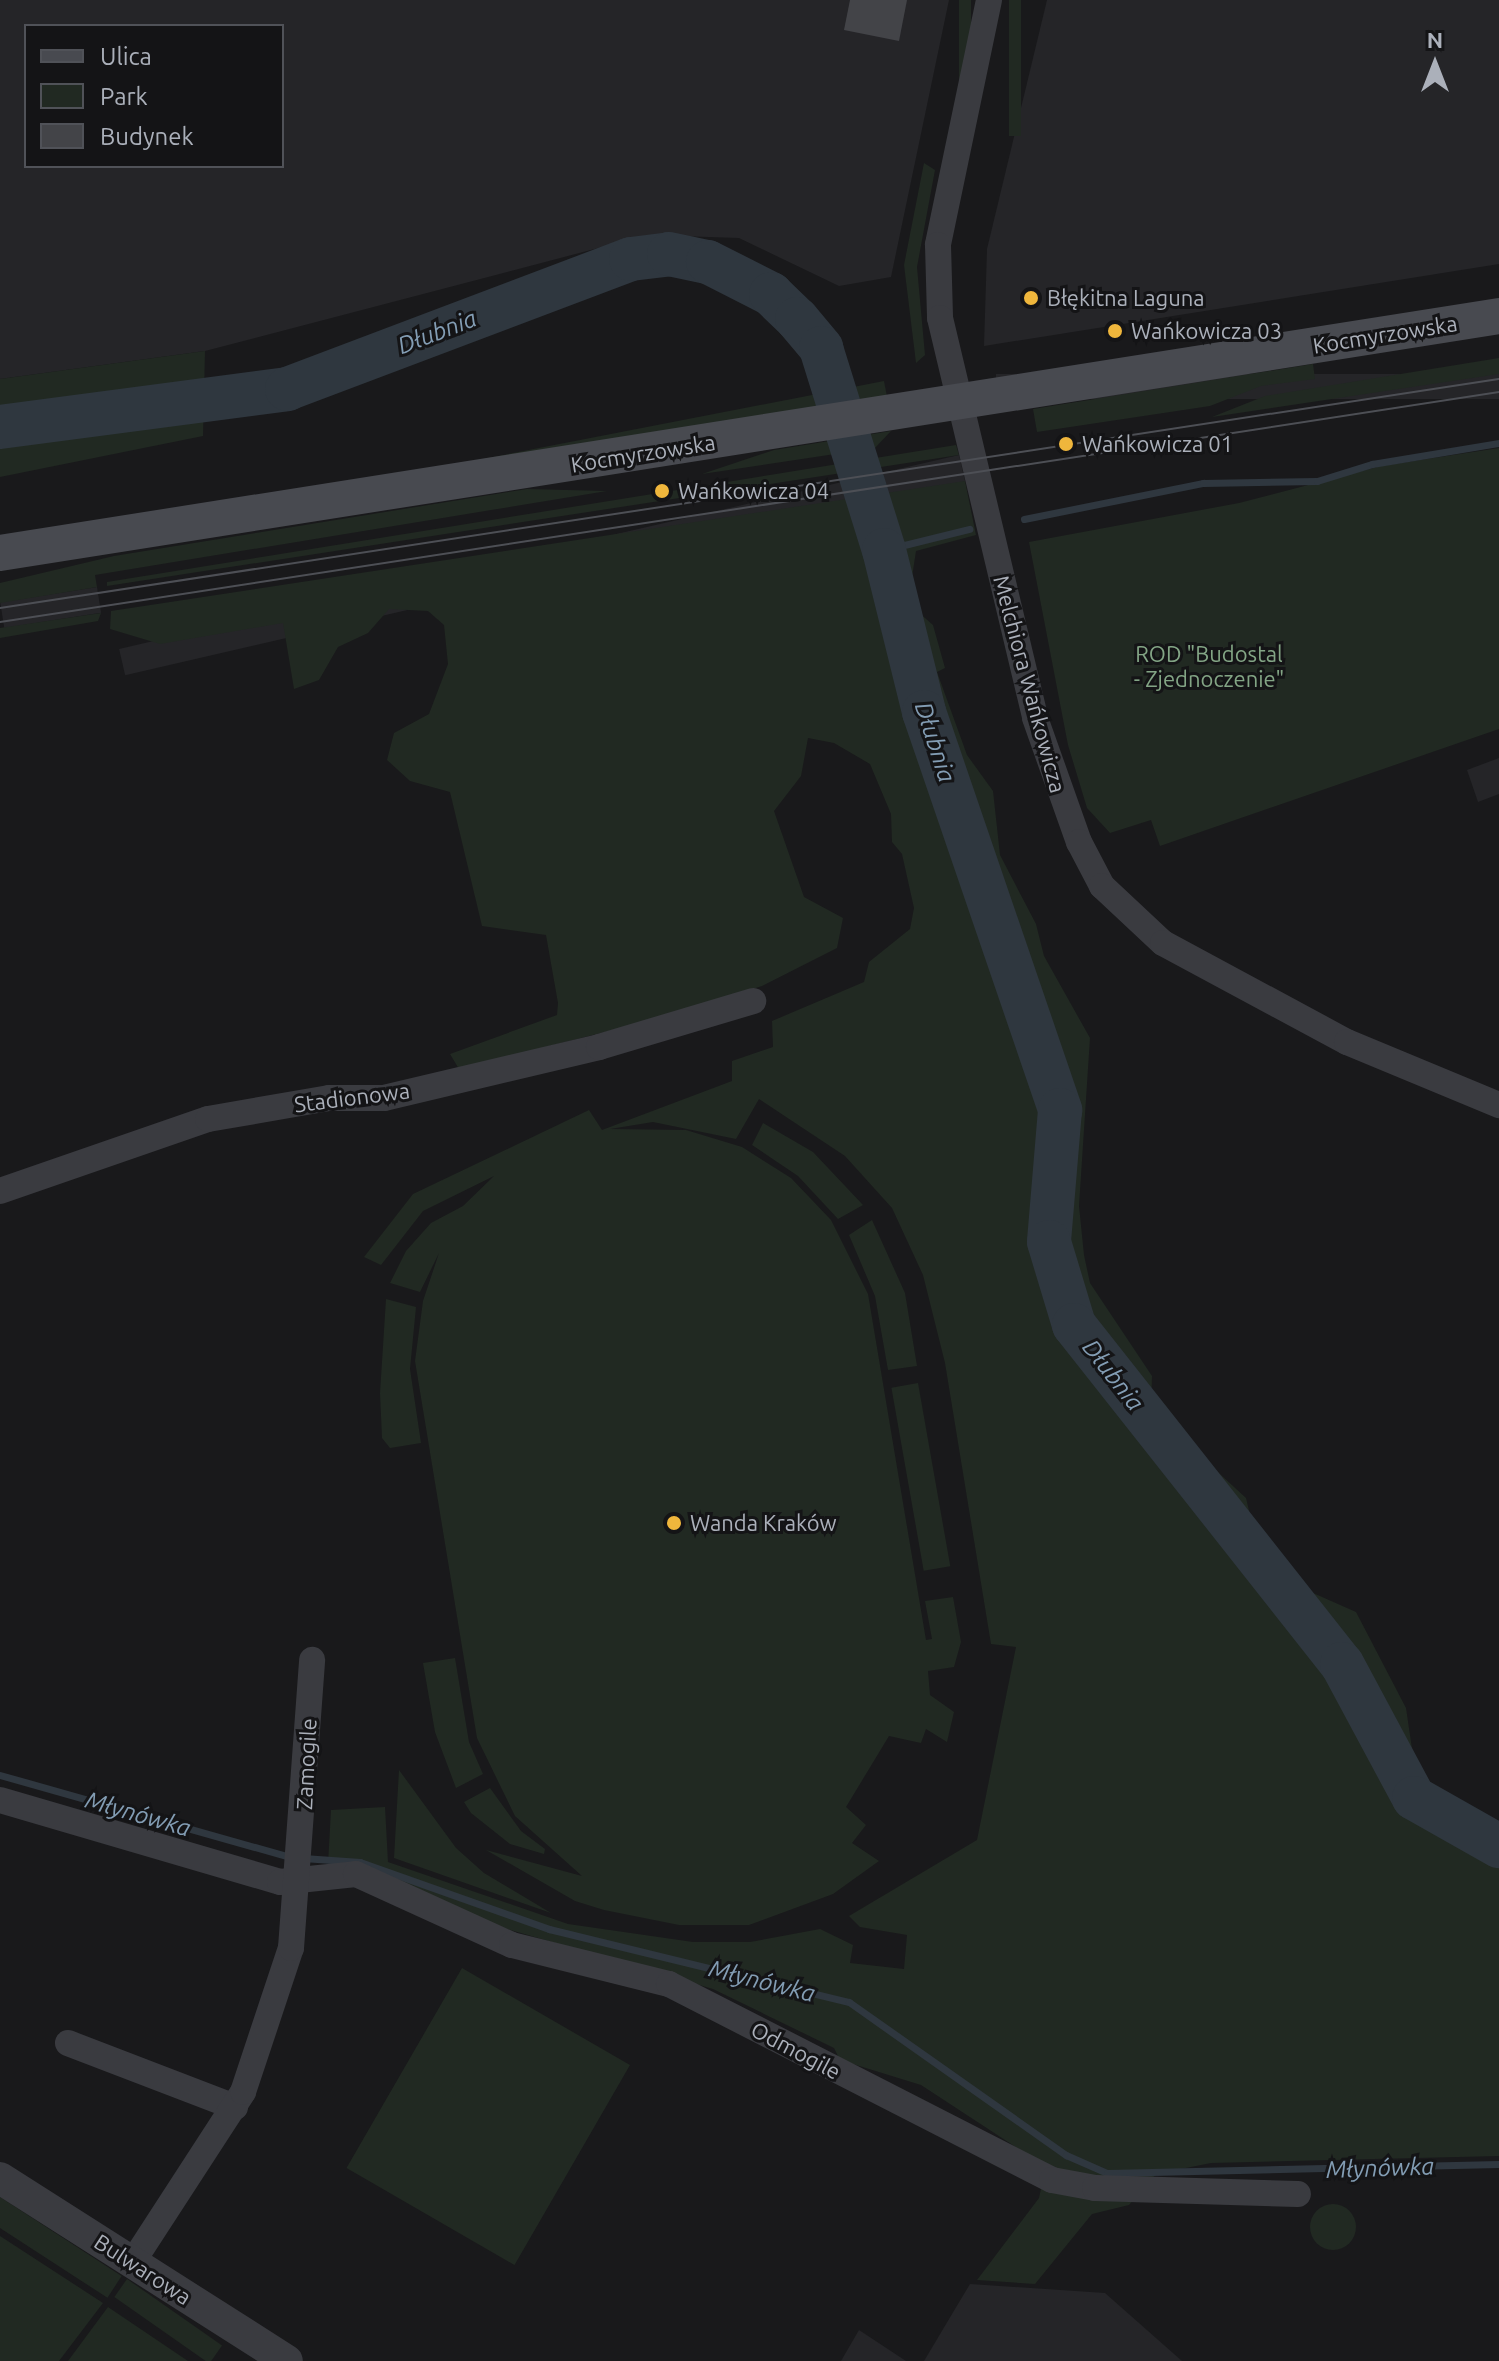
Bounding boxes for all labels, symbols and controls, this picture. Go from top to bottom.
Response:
legend [24,24,284,168]
north arrow [1395,24,1475,104]
text: N [1427,27,1443,52]
text: Ulica [100,43,152,70]
text: Park [100,83,148,110]
text: Budynek [100,123,194,150]
place label: Błękitna Laguna [1047,285,1205,311]
marker: Błękitna Laguna [1022,289,1040,307]
water label: Dłubnia [393,304,481,360]
street label: Kocmyrzowska [1311,310,1459,358]
place label: Wańkowicza 03 [1131,318,1282,344]
marker: Wańkowicza 03 [1106,322,1124,340]
street label: Kocmyrzowska [569,429,717,477]
place label: Wańkowicza 01 [1082,431,1233,457]
marker: Wańkowicza 01 [1057,435,1075,453]
place label: Wańkowicza 04 [678,478,829,504]
marker: Wańkowicza 04 [653,482,671,500]
street label: Melchiora Wańkowicza [988,572,1072,796]
park label: ROD "Budostal - Zjednoczenie" [1134,640,1284,692]
water label: Dłubnia [909,698,961,786]
street label: Stadionowa [293,1077,411,1117]
water label: Dłubnia [1076,1334,1150,1416]
place label: Wanda Kraków [690,1510,837,1536]
marker: Wanda Kraków [665,1514,683,1532]
street label: Zamogile [290,1718,322,1810]
water label: Młynówka [82,1785,194,1843]
water label: Młynówka [706,1954,818,2008]
street label: Odmogile [747,2015,845,2085]
water label: Młynówka [1325,2152,1435,2184]
street label: Bulwarowa [90,2228,196,2310]

